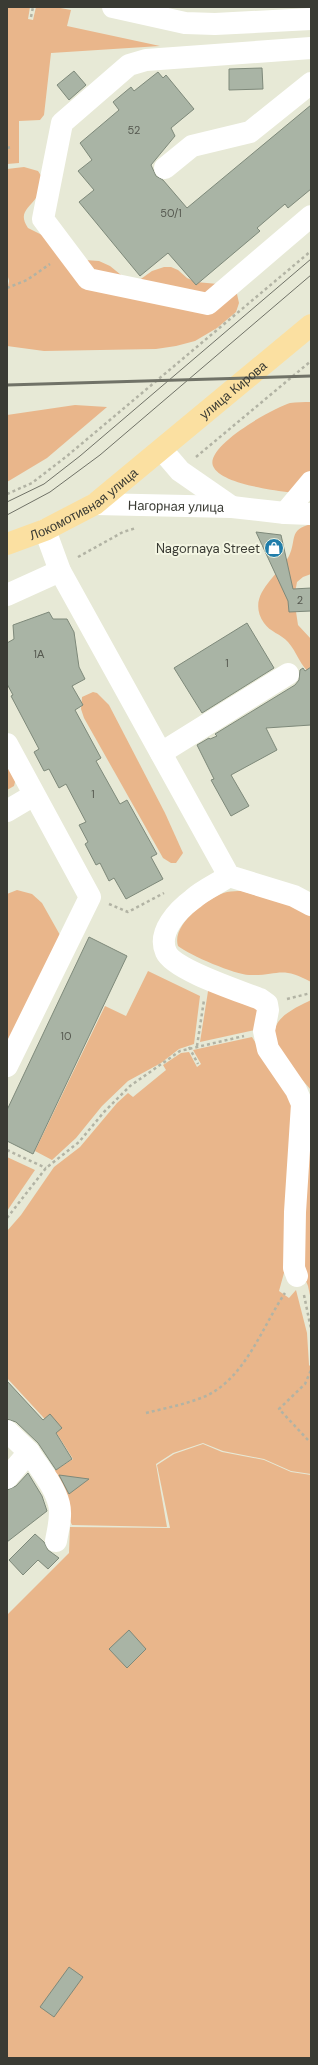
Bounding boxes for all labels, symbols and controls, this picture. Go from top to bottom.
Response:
house number: 52 [128,123,140,137]
house number: 50/1 [160,206,182,220]
street label: улица Кирова [196,356,271,423]
street label: Локомотивная улица [27,463,142,544]
street label: Нагорная улица [128,496,225,515]
shop icon: Nagornaya Street [263,537,285,559]
place label: Nagornaya Street [156,540,260,557]
house number: 2 [297,593,303,607]
house number: 1А [34,647,45,661]
house number: 1 [225,656,229,670]
house number: 1 [91,787,95,801]
house number: 10 [61,1029,71,1043]

